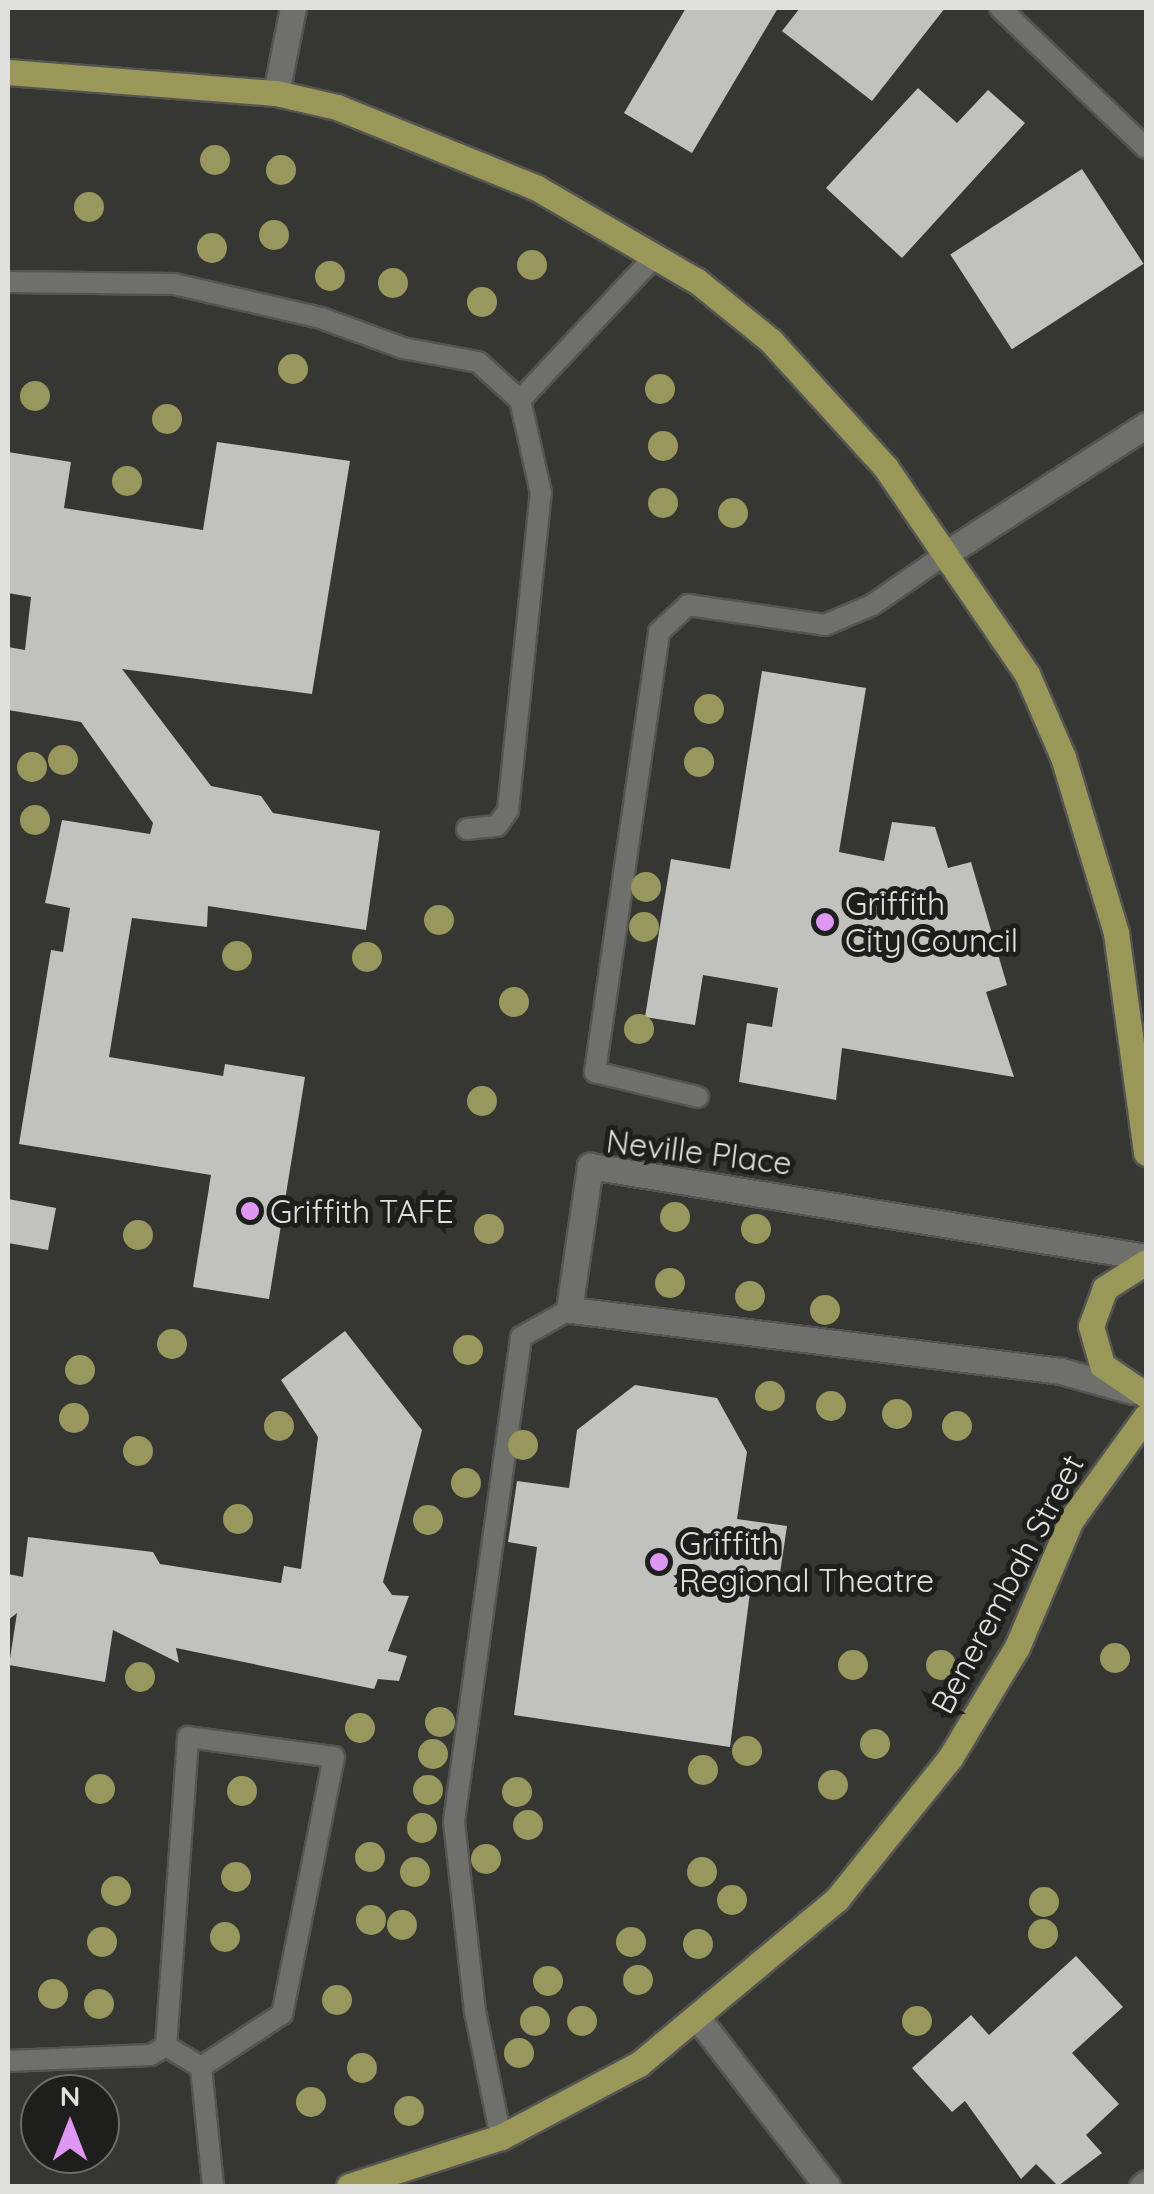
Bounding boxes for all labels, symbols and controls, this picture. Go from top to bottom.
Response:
place label: Griffith City Council [845,885,1018,960]
marker: Griffith City Council [814,911,836,933]
street label: Neville Place [604,1122,794,1182]
place label: Griffith TAFE [270,1192,454,1230]
marker: Griffith TAFE [239,1200,261,1222]
street label: Benerembah Street [923,1448,1091,1720]
place label: Griffith Regional Theatre [679,1525,934,1600]
marker: Griffith Regional Theatre [648,1551,670,1573]
north arrow [20,2074,120,2174]
text: N [60,2078,80,2113]

